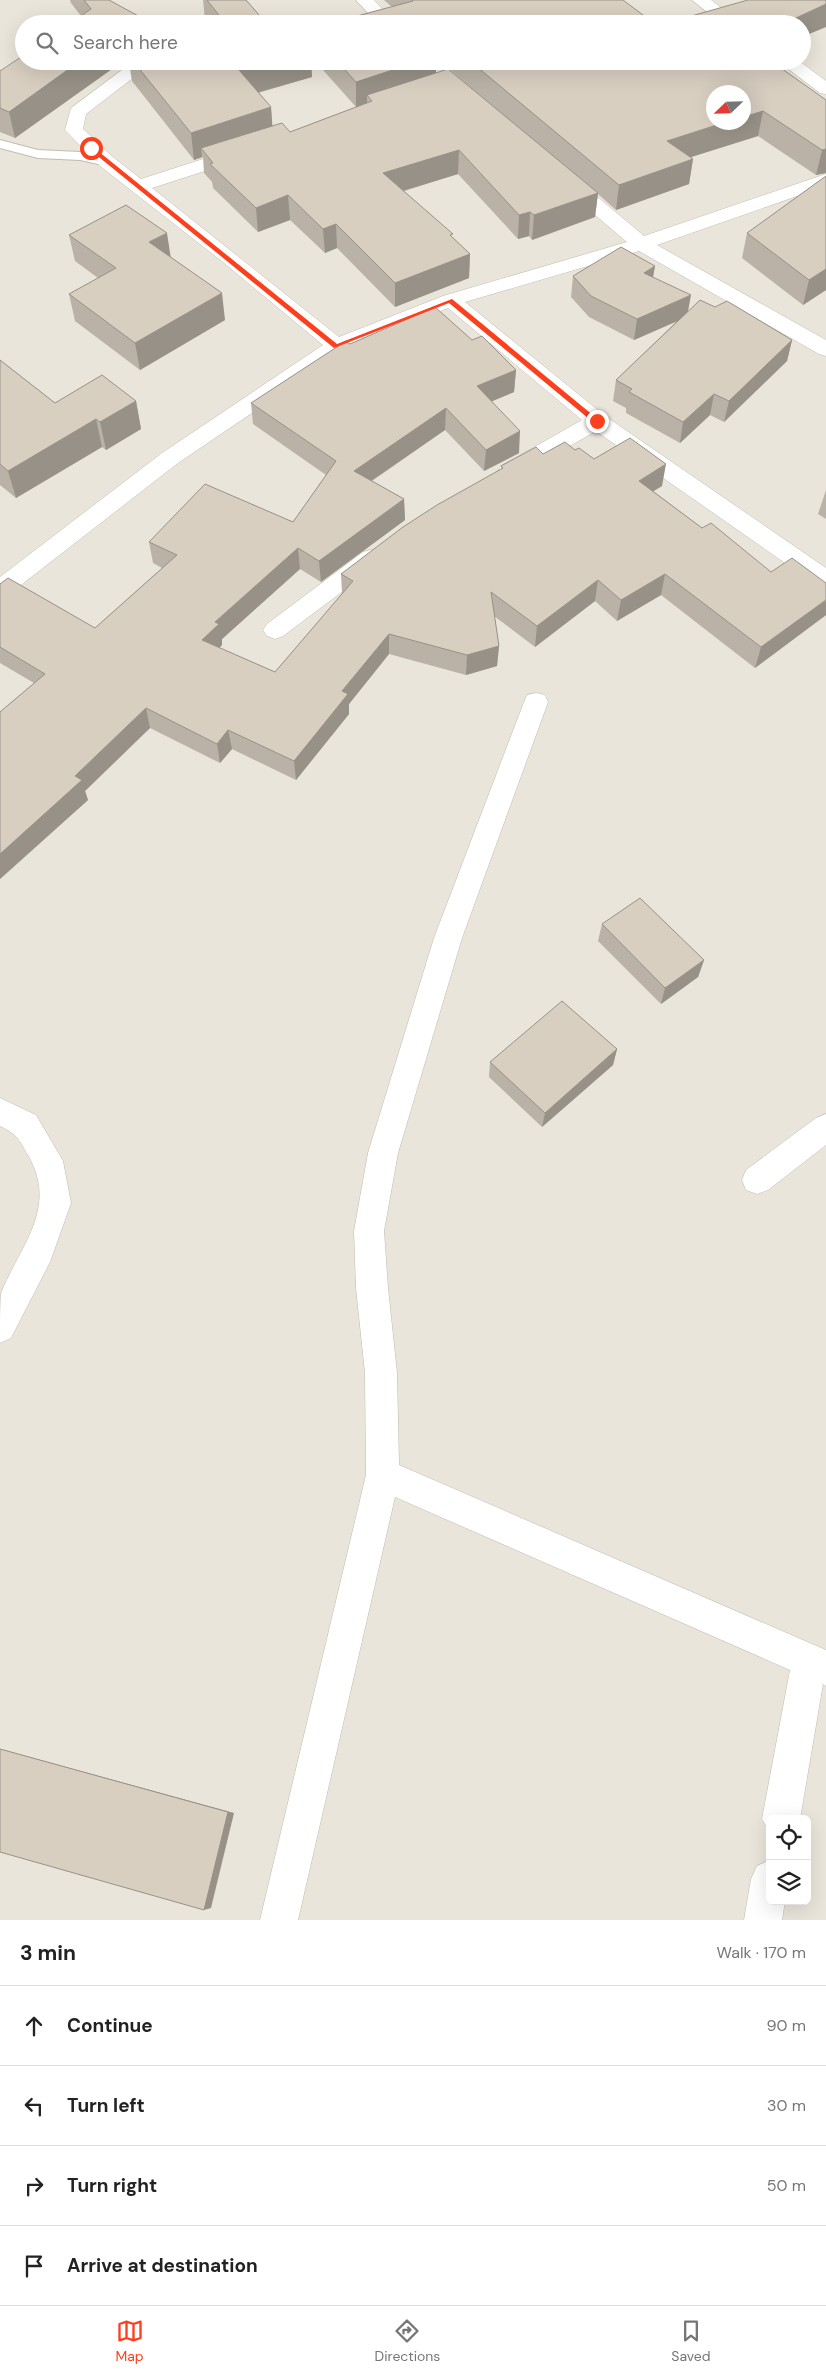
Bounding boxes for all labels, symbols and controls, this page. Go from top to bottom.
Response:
search box [15,15,811,70]
icon: search [33,29,61,57]
text: Search here [73,30,178,55]
north arrow [706,85,751,130]
route start [80,137,103,160]
route end [586,410,609,433]
map controls [766,1815,811,1905]
button: locate [766,1815,811,1860]
button: layers [766,1860,811,1905]
text: 3 min [20,1939,76,1967]
text: Walk · 170 m [717,1942,806,1963]
icon: ahead [20,2012,48,2040]
text: Continue [67,2013,153,2038]
text: 90 m [766,2015,806,2036]
icon: left [20,2092,48,2120]
text: Turn left [67,2093,145,2118]
text: 30 m [767,2095,806,2116]
icon: right [20,2172,48,2200]
text: Turn right [67,2173,157,2198]
text: 50 m [767,2175,806,2196]
icon: arrive [20,2252,48,2280]
text: Arrive at destination [67,2253,258,2278]
tab: Map [115,2317,144,2365]
tab: Directions [375,2317,440,2365]
tab: Saved [671,2317,711,2365]

